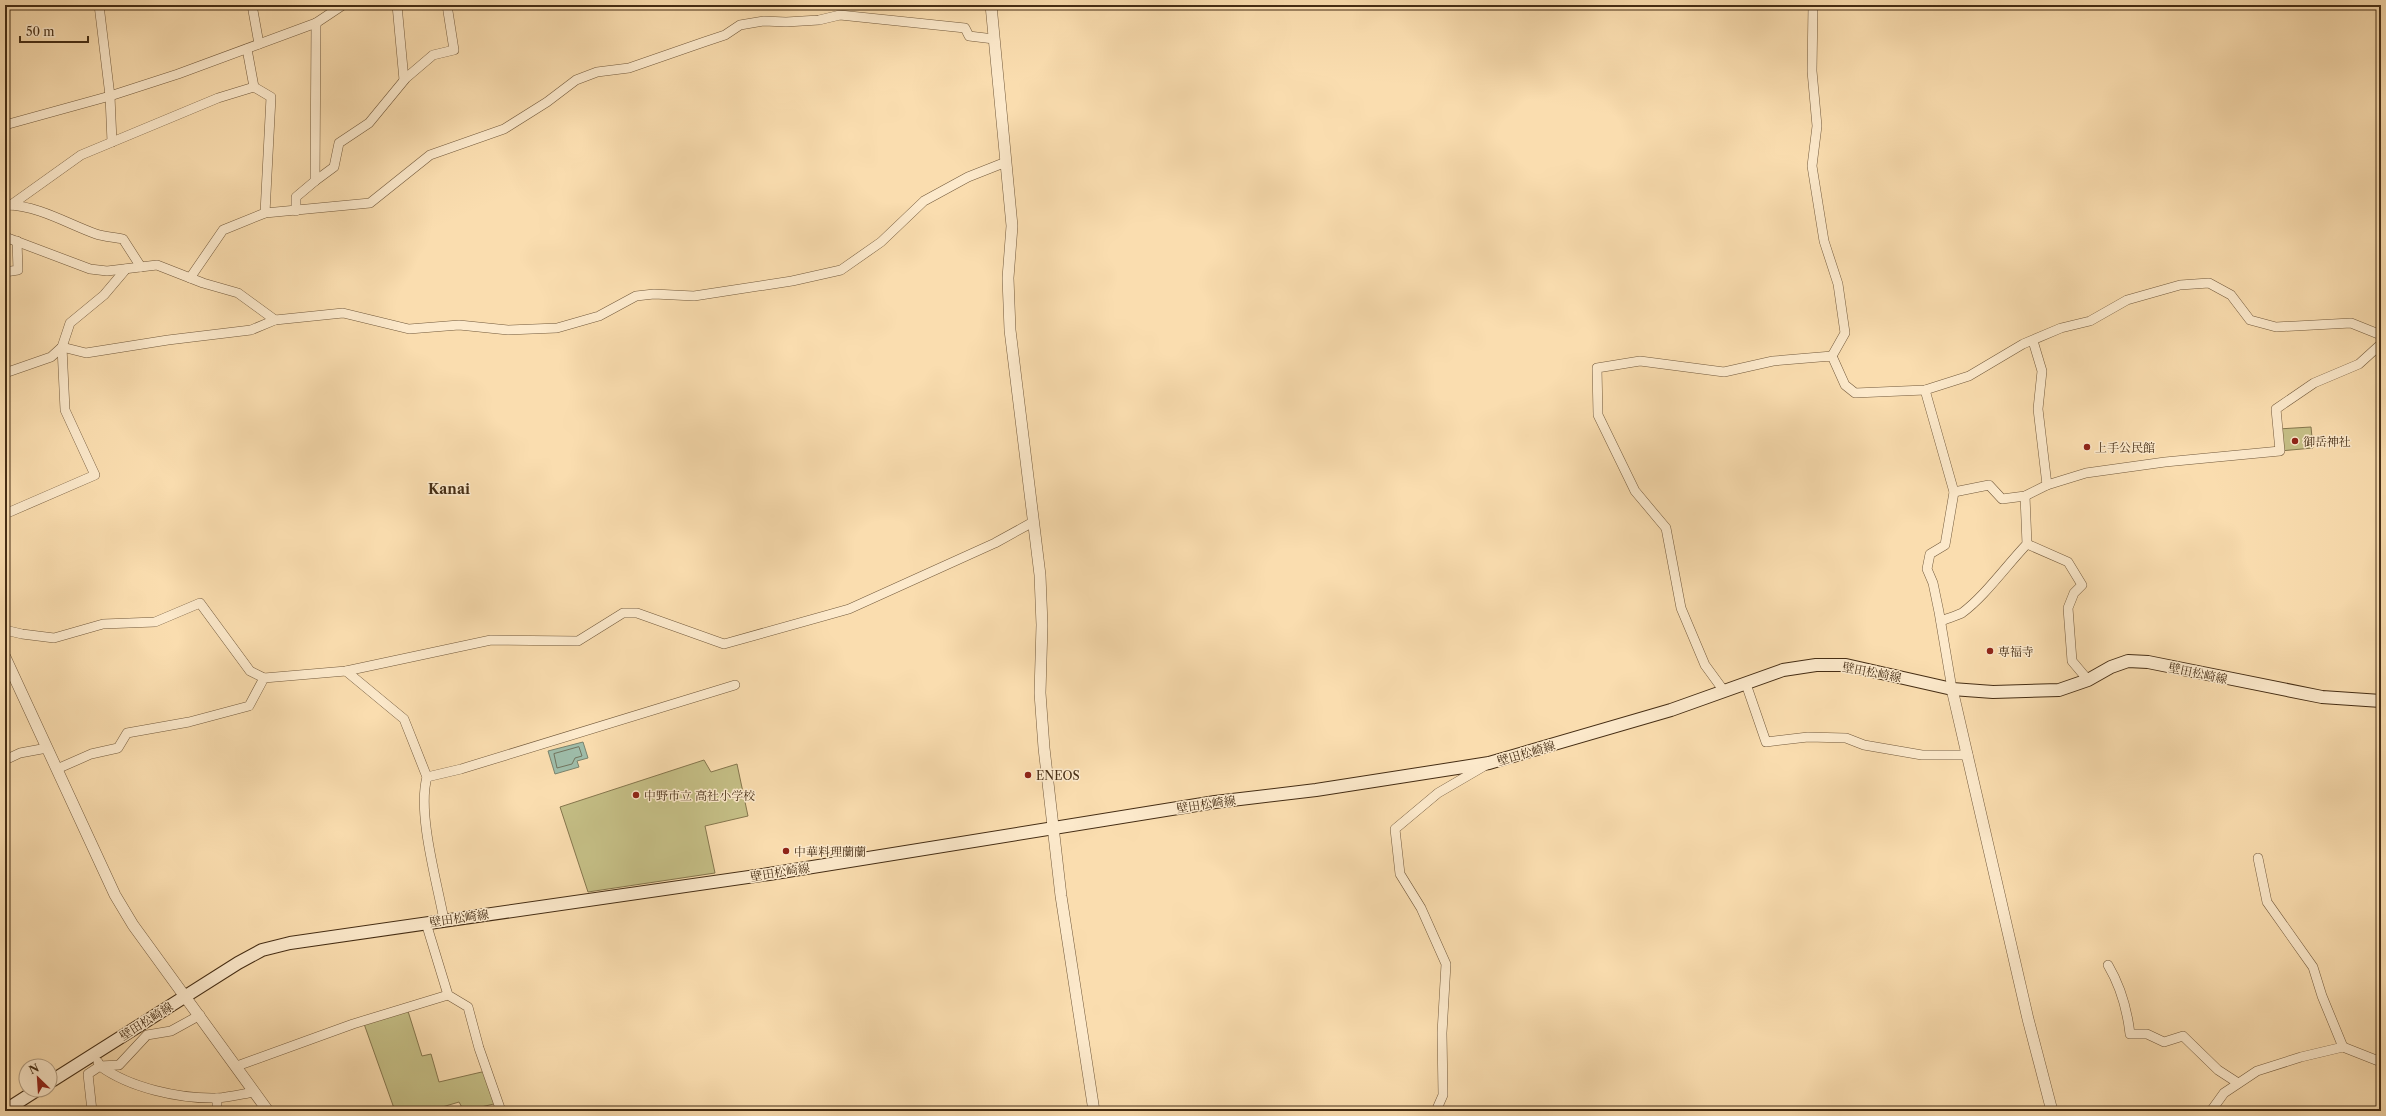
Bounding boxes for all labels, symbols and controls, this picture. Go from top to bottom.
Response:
scale bar [20,18,88,44]
text: 50 m [26,24,55,39]
place label: 御岳神社 [2303,434,2351,449]
marker: 御岳神社 [2290,436,2300,446]
place label: 上手公民館 [2095,440,2155,455]
marker: 上手公民館 [2082,442,2092,452]
district label: Kanai [428,480,470,498]
place label: 専福寺 [1998,644,2034,659]
marker: 専福寺 [1985,646,1995,656]
street label: 壁田松崎線 [1841,659,1903,685]
street label: 壁田松崎線 [2167,659,2229,687]
street label: 壁田松崎線 [1495,738,1557,768]
place label: ENEOS [1036,768,1080,783]
marker: ENEOS [1023,770,1033,780]
place label: 中野市立 高社小学校 [644,788,755,803]
marker: 中野市立 高社小学校 [631,790,641,800]
street label: 壁田松崎線 [1175,792,1237,816]
place label: 中華料理蘭蘭 [794,844,866,859]
marker: 中華料理蘭蘭 [781,846,791,856]
street label: 壁田松崎線 [749,860,811,884]
street label: 壁田松崎線 [428,906,490,930]
street label: 壁田松崎線 [117,999,175,1043]
north arrow [18,1058,58,1098]
text: N [26,1060,41,1077]

